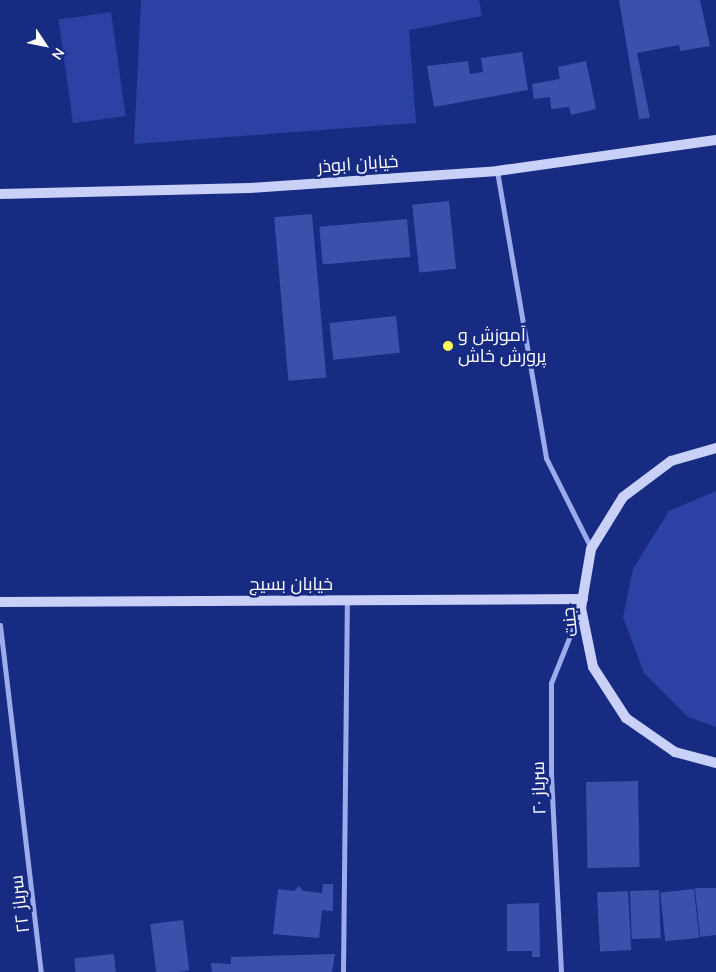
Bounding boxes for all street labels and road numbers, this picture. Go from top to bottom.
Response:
street label: خیابان ابوذر [317,150,399,178]
street label: خیابان بسیج [249,573,333,595]
street label: جنت [558,606,582,638]
street label: سرباز ۲۰ [527,761,551,815]
street label: سرباز ۲۲ [6,874,34,934]

